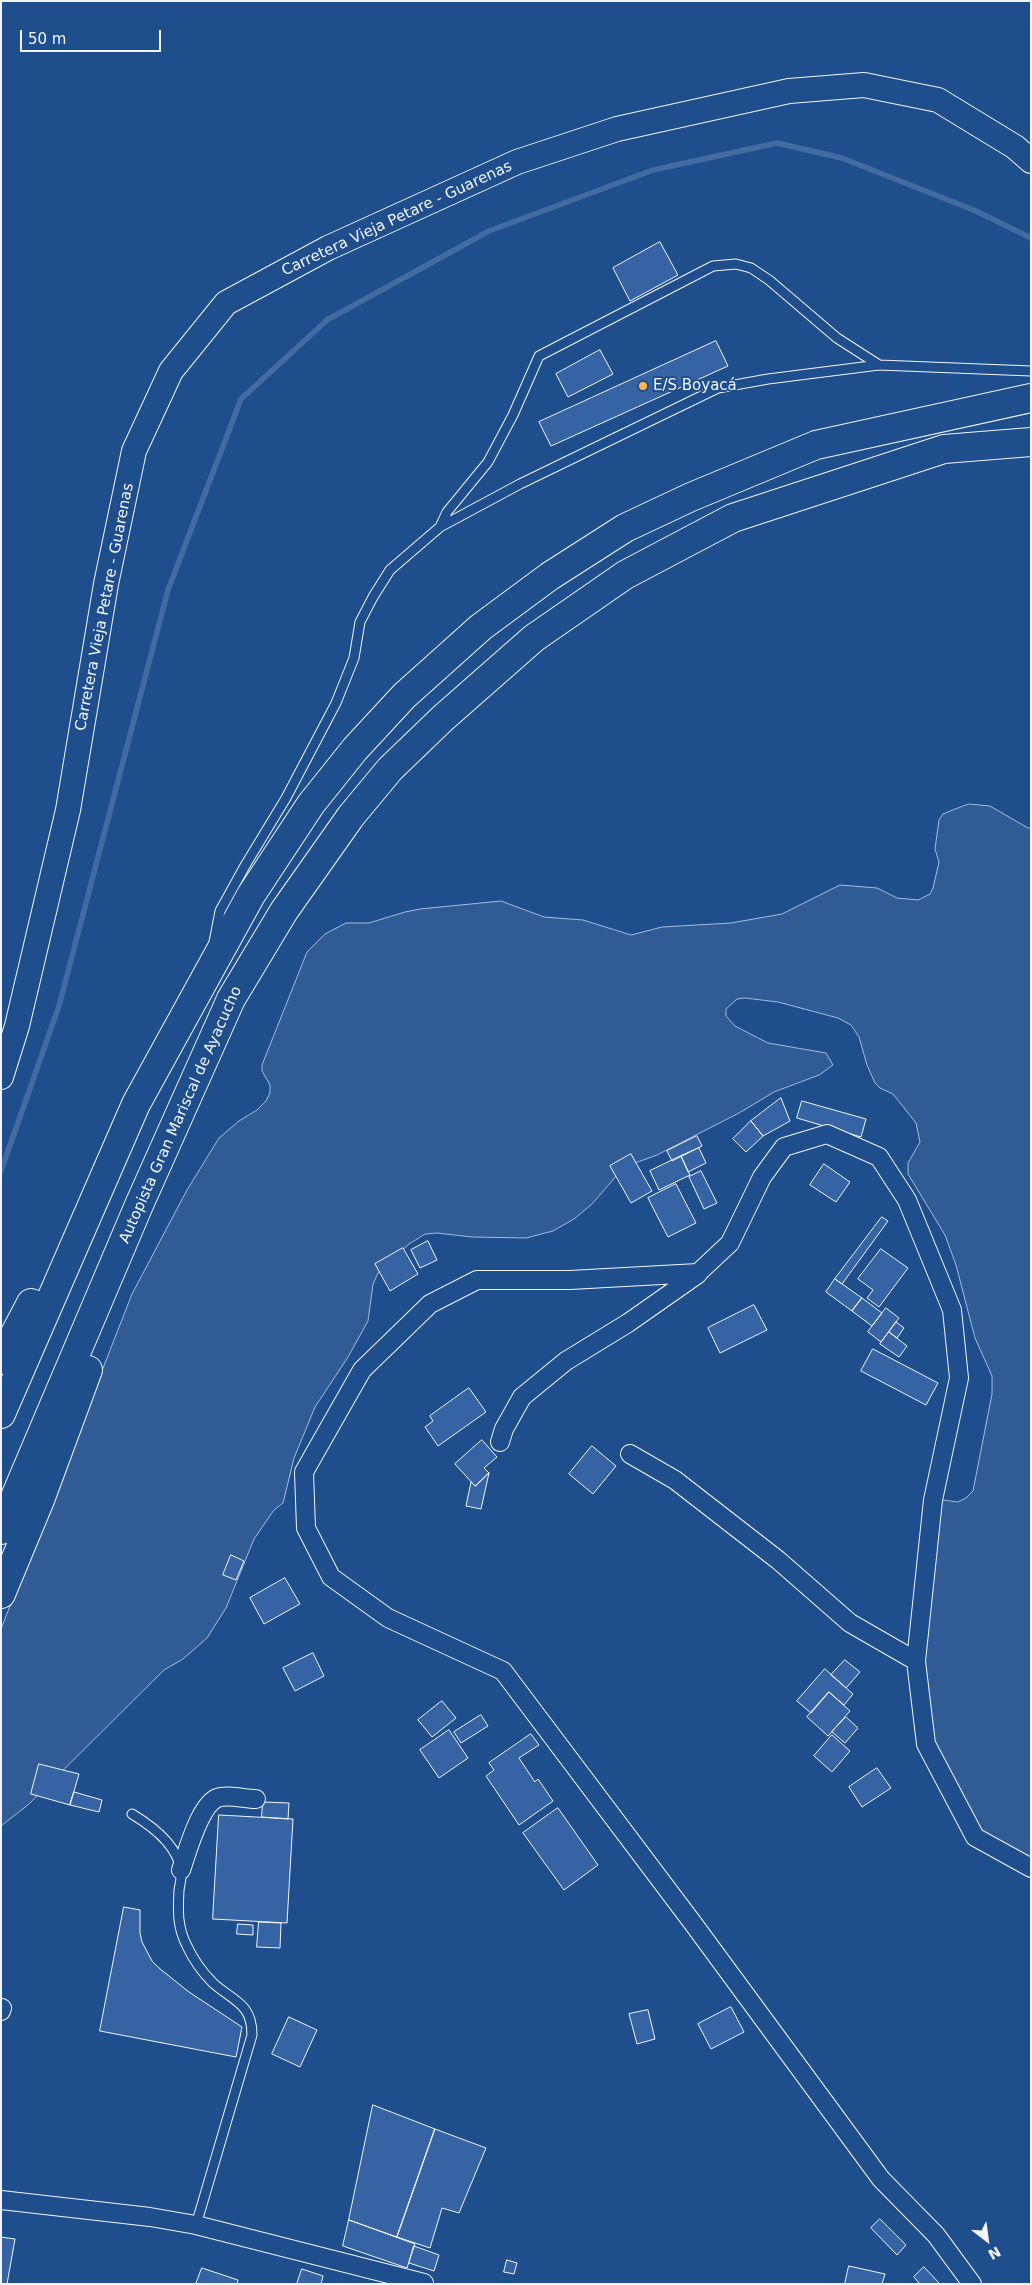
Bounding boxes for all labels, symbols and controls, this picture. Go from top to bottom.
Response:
scale bar [22,20,164,52]
text: 50 m [28,30,66,48]
street label: Carretera Vieja Petare - Guarenas [279,158,515,280]
place label: E/S Boyacá [653,377,737,395]
marker: E/S Boyacá [637,380,649,392]
street label: Carretera Vieja Petare - Guarenas [72,482,138,732]
street label: Autopista Gran Mariscal de Ayacucho [116,984,246,1246]
north arrow [962,2215,1012,2265]
text: N [985,2243,1004,2263]

